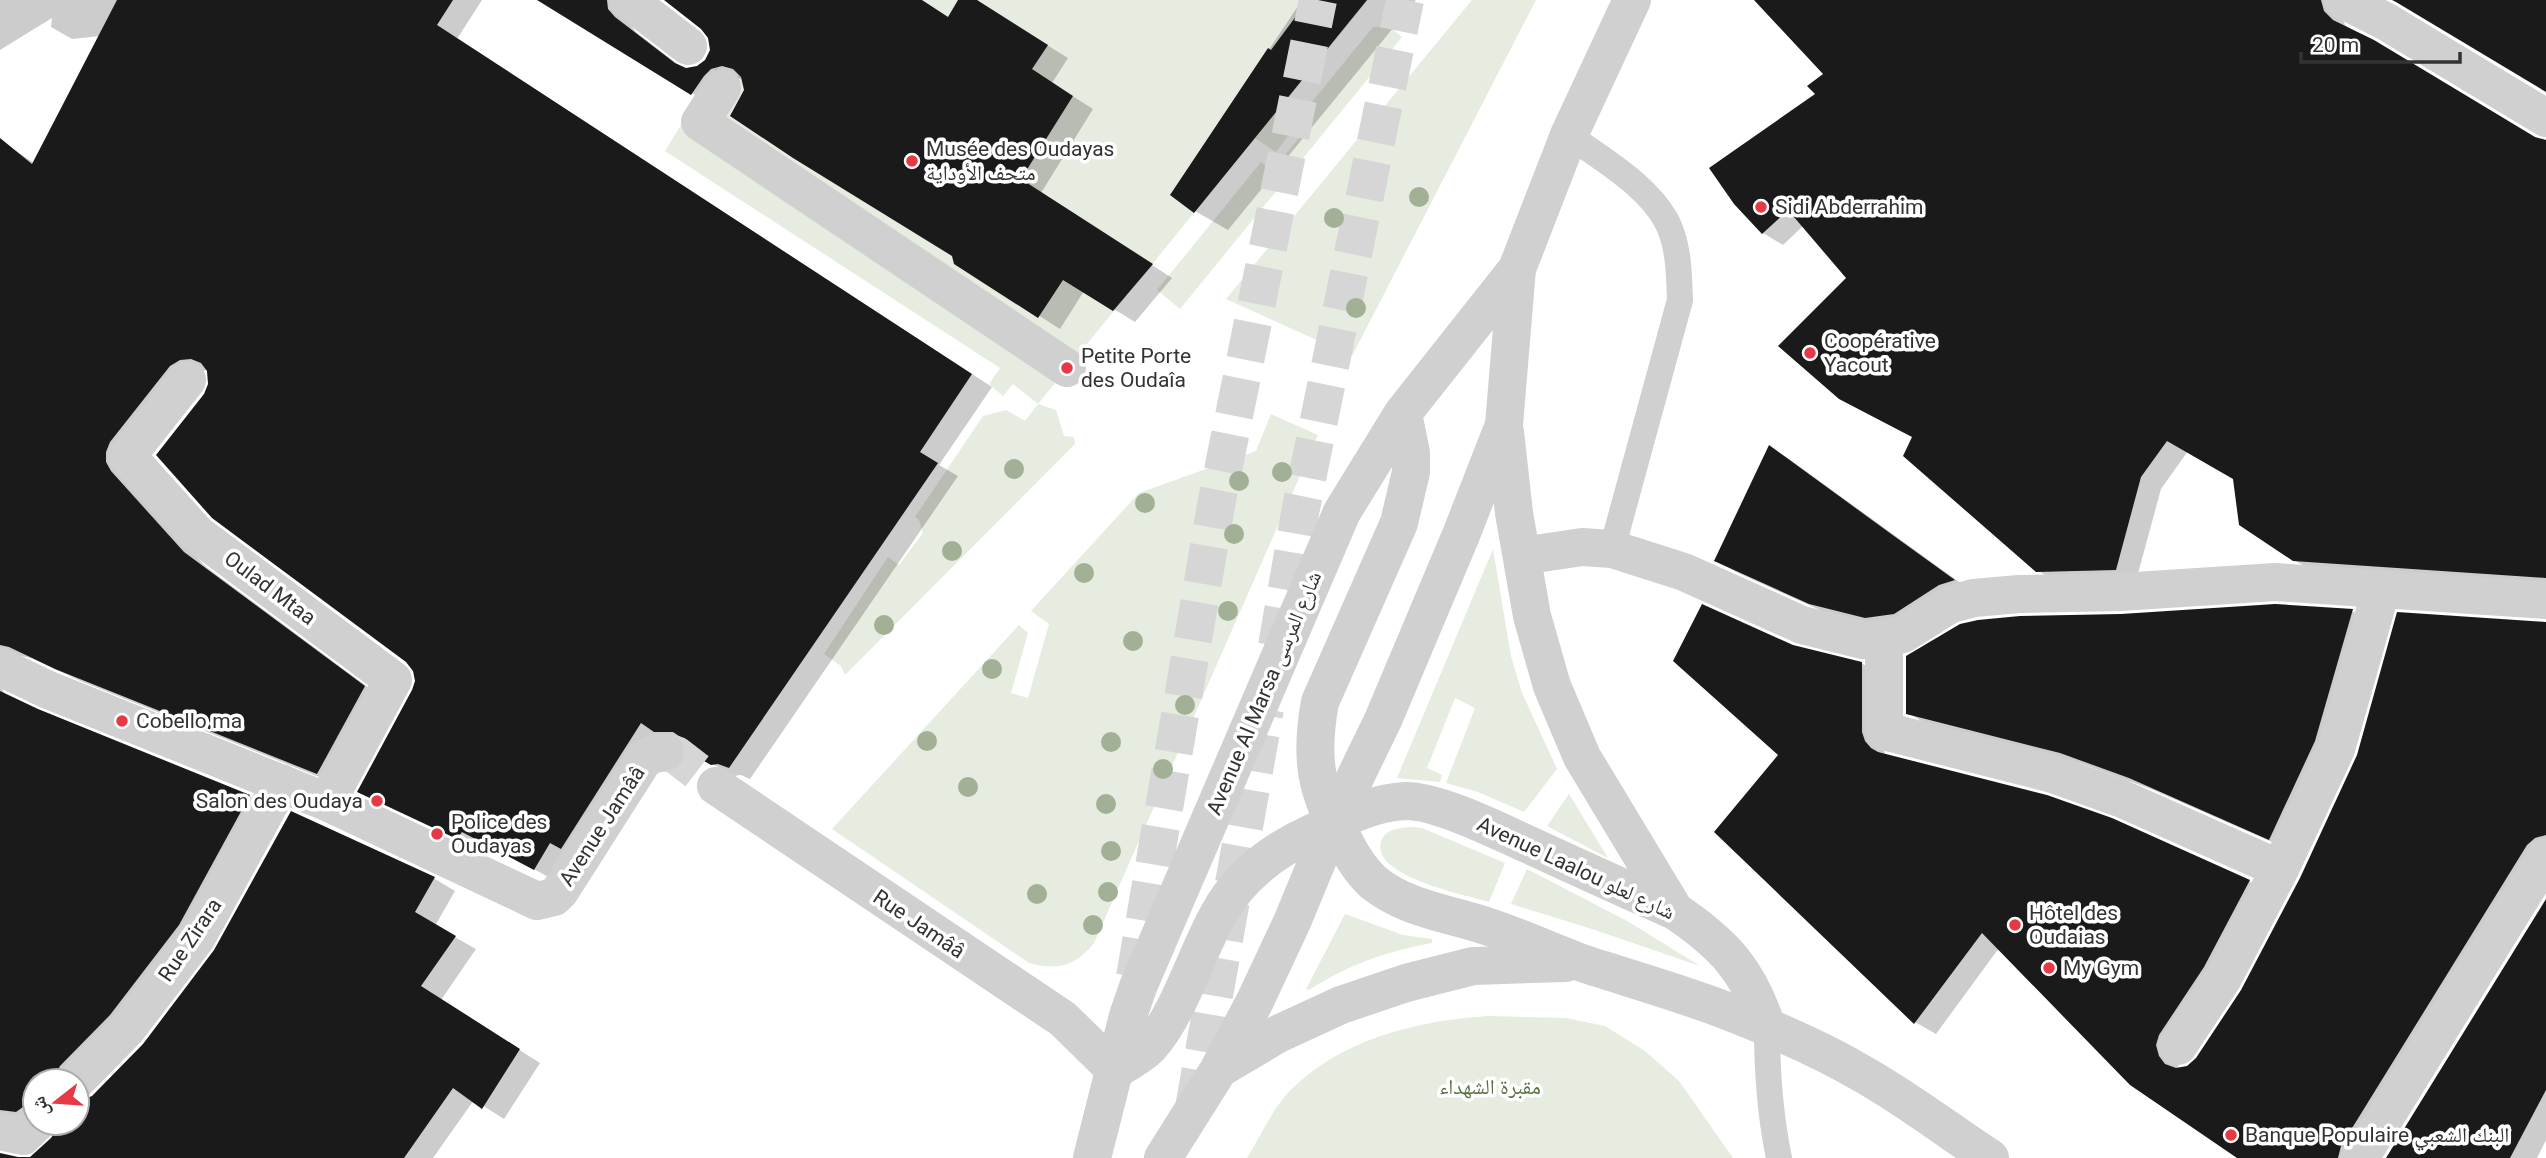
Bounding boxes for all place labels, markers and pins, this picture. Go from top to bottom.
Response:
place label: Musée des Oudayas متحف الأوداية [926,137,1114,185]
marker: Musée des Oudayas متحف الأوداية [904,153,920,169]
place label: Sidi Abderrahim [1775,195,1924,219]
marker: Sidi Abderrahim [1753,199,1769,215]
place label: Coopérative Yacout [1824,329,1936,377]
place label: Petite Porte des Oudaîa [1081,344,1191,392]
marker: Coopérative Yacout [1802,345,1818,361]
marker: Petite Porte des Oudaîa [1059,360,1075,376]
place label: Cobello.ma [136,709,242,733]
marker: Cobello.ma [114,713,130,729]
place label: Salon des Oudaya [196,789,363,813]
marker: Salon des Oudaya [369,793,385,809]
place label: Police des Oudayas [451,810,547,858]
marker: Police des Oudayas [429,826,445,842]
place label: Hôtel des Oudaias [2029,901,2118,949]
marker: Hôtel des Oudaias [2007,917,2023,933]
place label: My Gym [2063,956,2139,980]
marker: My Gym [2041,960,2057,976]
place label: Banque Populaire البنك الشعبي [2245,1123,2509,1151]
marker: Banque Populaire البنك الشعبي [2223,1127,2239,1143]

